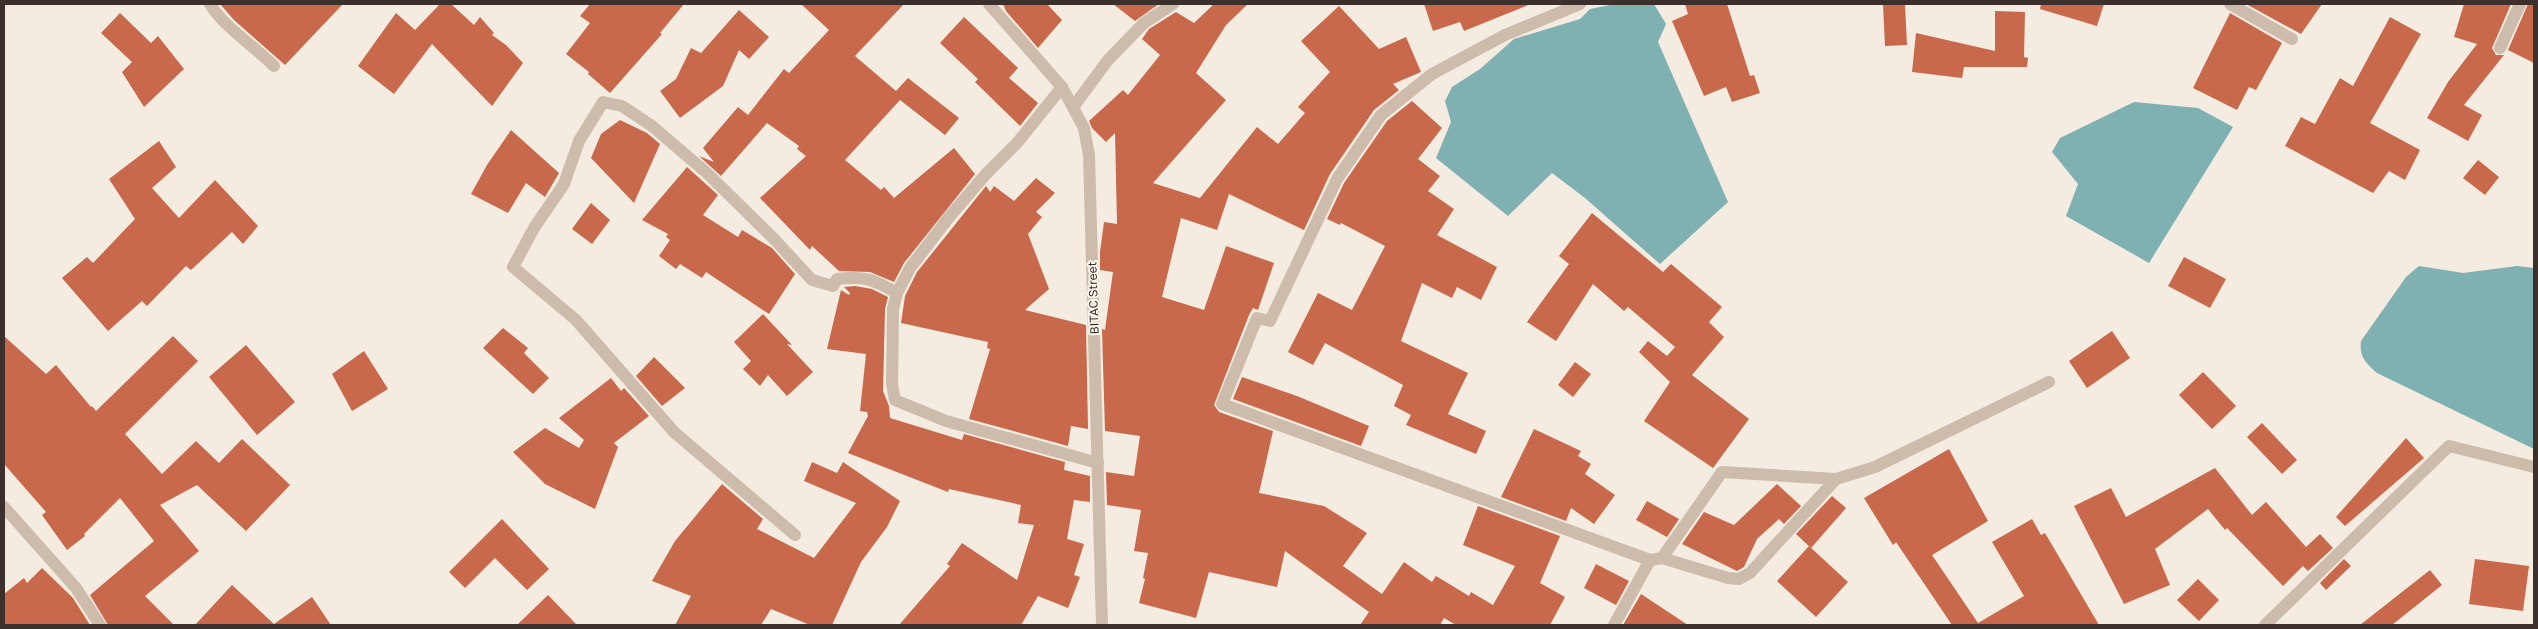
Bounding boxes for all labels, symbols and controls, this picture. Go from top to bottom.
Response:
street label: BITAC Street [1084,261,1102,335]

